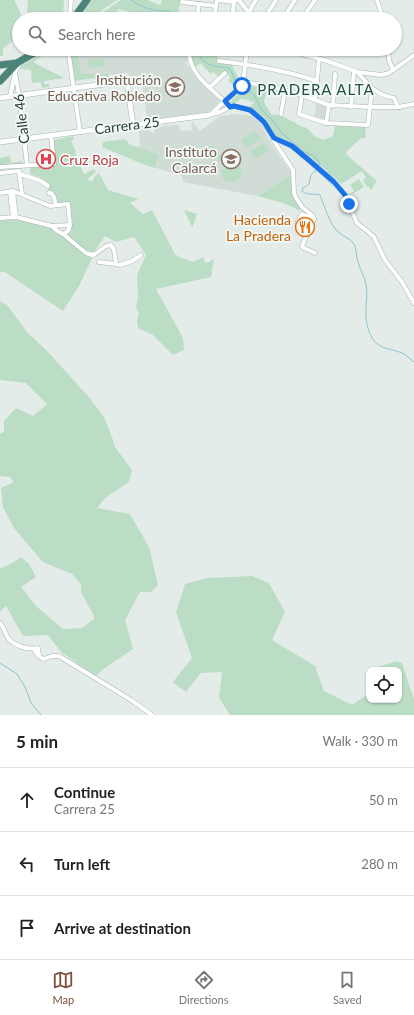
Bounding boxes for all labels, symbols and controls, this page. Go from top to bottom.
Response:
search box [12,12,402,56]
icon: search [26,23,48,45]
text: Search here [58,25,135,43]
place label: Institución Educativa Robledo [47,71,161,104]
school or university icon: Institución Educativa Robledo [164,76,186,98]
route start [233,77,251,95]
district label: PRADERA ALTA [257,80,375,98]
street label: Calle 46 [10,93,32,145]
street label: Carrera 25 [94,113,160,137]
place label: Instituto Calarcá [165,143,217,176]
hospital icon: Cruz Roja [35,148,57,170]
school or university icon: Instituto Calarcá [220,148,242,170]
place label: Cruz Roja [60,151,119,168]
route end [340,195,358,213]
place label: Hacienda La Pradera [226,211,291,244]
restaurant icon: Hacienda La Pradera [294,216,316,238]
map controls [366,667,402,703]
button: locate [366,667,402,703]
text: 5 min [16,731,58,752]
text: Walk · 330 m [322,733,398,749]
text: Continue [54,783,115,801]
icon: ahead [16,789,38,811]
text: 50 m [369,792,398,808]
text: Carrera 25 [54,801,115,817]
icon: left [16,853,38,875]
text: Turn left [54,855,110,873]
text: 280 m [361,856,398,872]
icon: arrive [16,917,38,939]
text: Arrive at destination [54,919,191,937]
tab: Map [52,969,74,1006]
tab: Directions [179,969,228,1006]
tab: Saved [333,969,362,1006]

